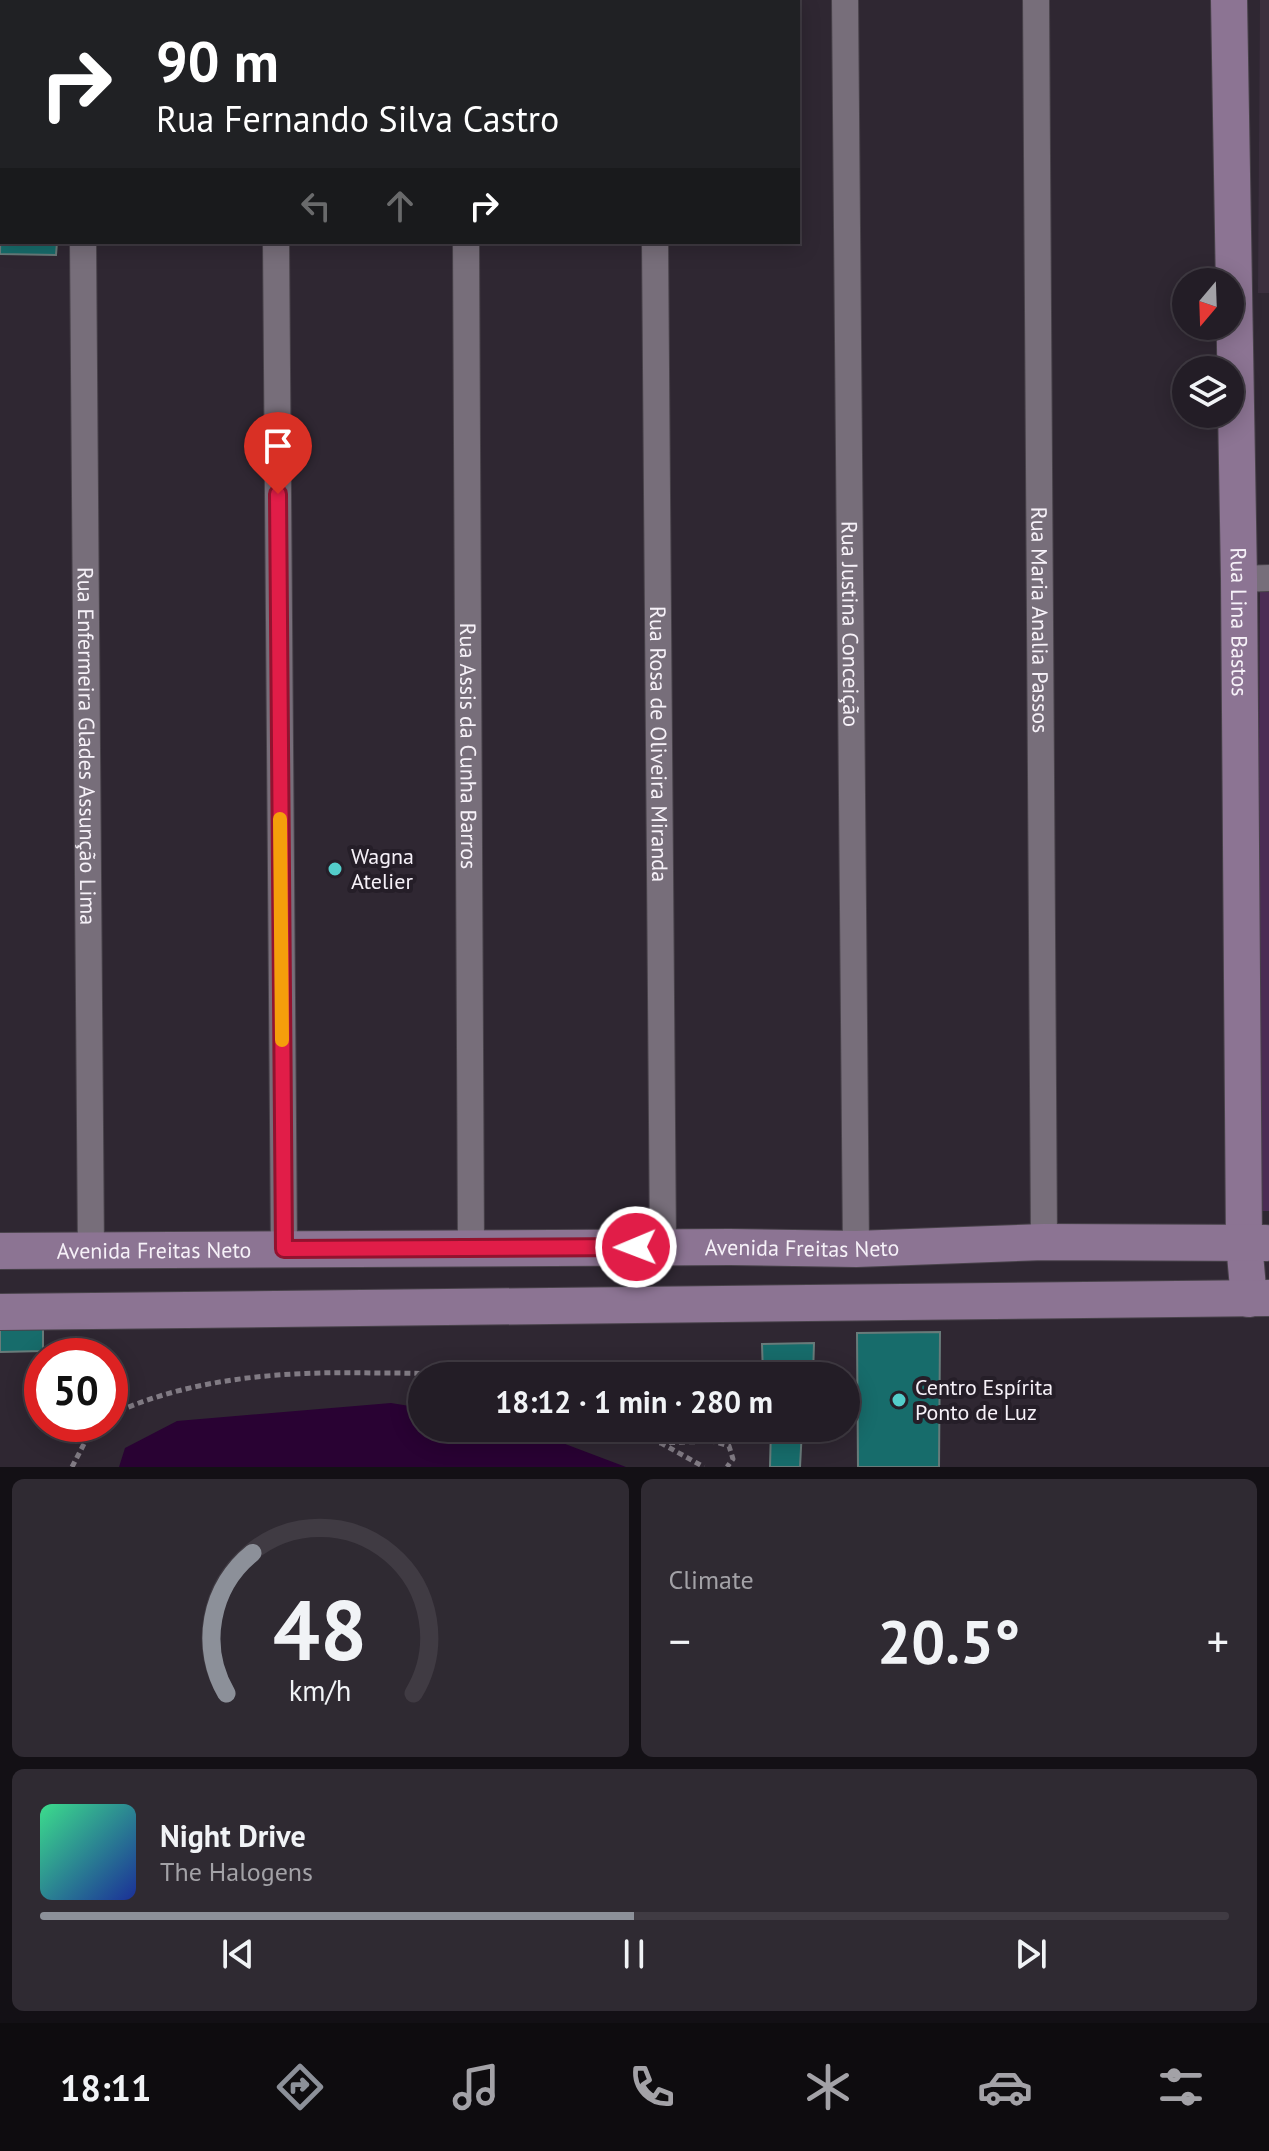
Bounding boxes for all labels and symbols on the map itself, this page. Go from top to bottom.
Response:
north arrow [1172,268,1244,340]
pin [244,412,312,494]
street label: Rua Maria Analia Passos [1025,507,1055,733]
street label: Rua Justina Conceição [836,521,865,727]
street label: Rua Lina Bastos [1224,547,1254,697]
street label: Rua Enfermeira Glades Assunção Lima [72,567,102,925]
street label: Rua Rosa de Oliveira Miranda [644,606,674,882]
street label: Rua Assis da Cunha Barros [454,623,483,869]
place label: Wagna Atelier [351,842,414,895]
marker: Wagna Atelier [326,860,344,878]
position arrow [594,1205,678,1289]
street label: Avenida Freitas Neto [705,1233,900,1263]
street label: Avenida Freitas Neto [57,1236,251,1265]
speed limit sign: 50 [24,1338,128,1442]
place label: Centro Espírita Ponto de Luz [915,1373,1053,1426]
marker: Centro Espírita Ponto de Luz [890,1391,908,1409]

